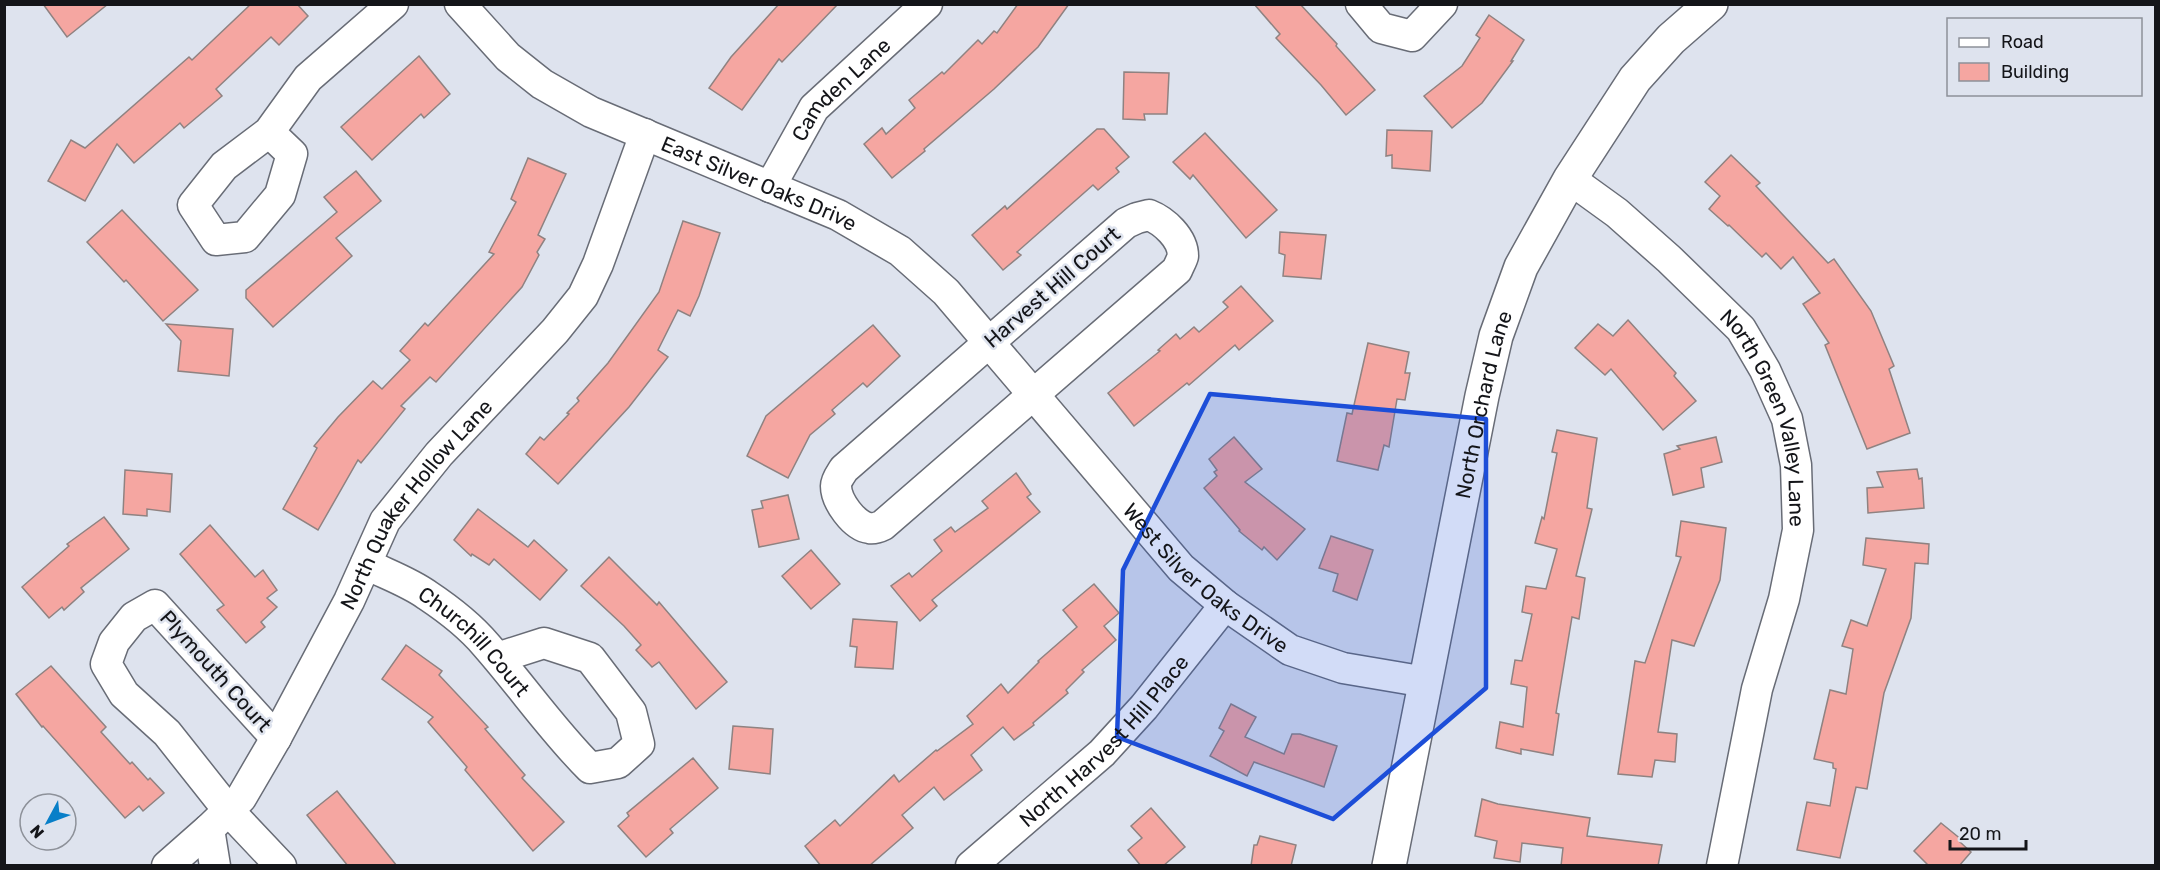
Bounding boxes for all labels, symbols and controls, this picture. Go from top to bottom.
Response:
legend [1947,18,2142,96]
text: Road [2001,31,2044,53]
street label: Camden Lane [786,32,895,145]
text: Building [2001,61,2069,83]
street label: East Silver Oaks Drive [658,130,862,236]
street label: Harvest Hill Court [979,221,1125,353]
street label: North Green Valley Lane [1715,304,1810,527]
street label: North Orchard Lane [1450,307,1517,501]
street label: North Quaker Hollow Lane [334,394,497,614]
street label: West Silver Oaks Drive [1118,498,1294,658]
street label: Churchill Court [414,581,535,701]
street label: Plymouth Court [155,605,277,737]
street label: North Harvest Hill Place [1014,650,1193,832]
north arrow [18,792,78,852]
scale bar [1950,813,2026,851]
text: N [26,821,48,842]
text: 20 m [1959,823,2001,845]

